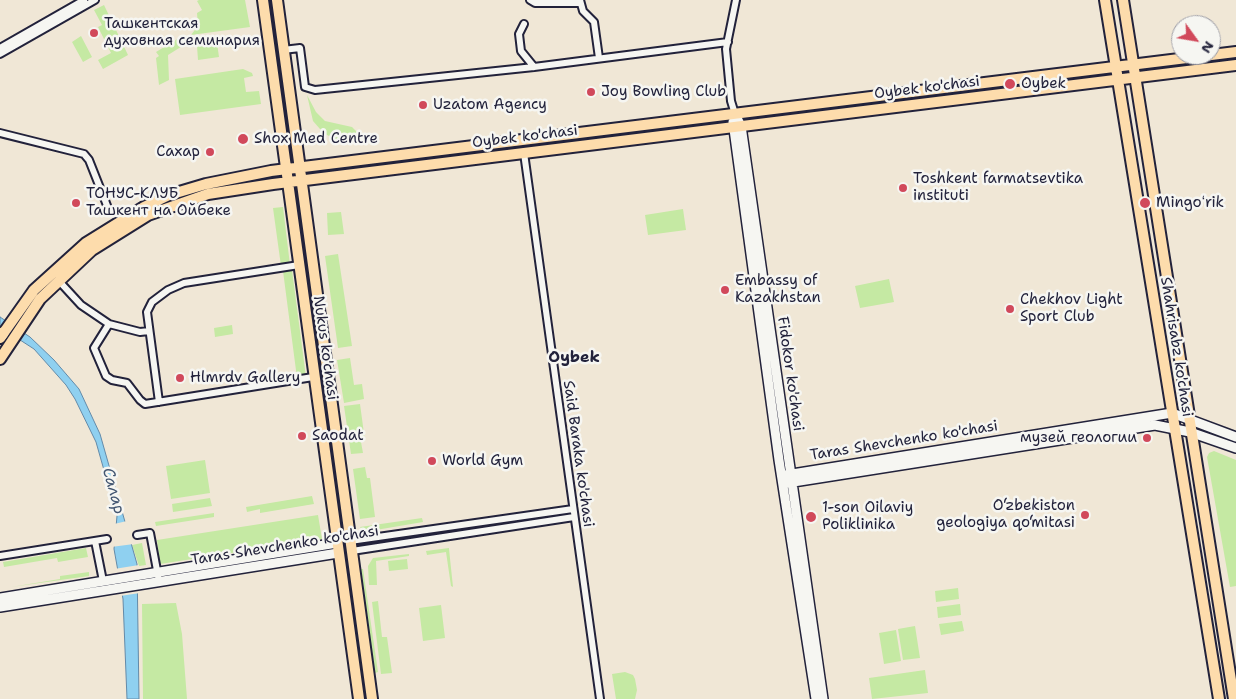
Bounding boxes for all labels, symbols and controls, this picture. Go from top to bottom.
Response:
place label: Ташкентская духовная семинария [104,15,260,50]
north arrow [1171,15,1221,65]
marker: Ташкентская духовная семинария [88,27,100,39]
text: N [1197,38,1218,57]
street label: Oybek ko'chasi [873,73,981,103]
place label: Oybek [1021,75,1066,93]
marker: Oybek [1003,77,1017,91]
place label: Joy Bowling Club [601,83,726,101]
marker: Joy Bowling Club [585,86,597,98]
place label: Uzatom Agency [433,96,547,114]
marker: Uzatom Agency [417,99,429,111]
street label: Oybek ko'chasi [471,122,579,152]
place label: Shox Med Centre [254,130,378,148]
marker: Shox Med Centre [236,132,250,146]
place label: Сахар [156,143,200,161]
marker: Сахар [204,146,216,158]
place label: Toshkent farmatsevtika instituti [913,170,1083,205]
marker: Toshkent farmatsevtika instituti [897,182,909,194]
place label: ТОНУС-КЛУБ Ташкент на Ойбеке [86,185,231,220]
place label: Mingoʻrik [1156,194,1224,212]
marker: Mingoʻrik [1138,196,1152,210]
marker: ТОНУС-КЛУБ Ташкент на Ойбеке [70,197,82,209]
place label: Embassy of Kazakhstan [735,272,821,307]
street label: Shahrisabz ko'chasi [1156,276,1196,418]
marker: Embassy of Kazakhstan [719,284,731,296]
place label: Chekhov Light Sport Club [1020,291,1123,326]
street label: Nukus ko'chasi [309,295,341,401]
marker: Chekhov Light Sport Club [1004,303,1016,315]
street label: Fidokor ko'chasi [773,315,807,433]
district label: Oybek [548,348,600,368]
place label: Hlmrdv Gallery [190,369,300,387]
marker: Hlmrdv Gallery [174,372,186,384]
street label: Said Baraka ko'chasi [559,379,597,529]
street label: Taras Shevchenko ko'chasi [809,417,999,465]
place label: Saodat [312,427,364,445]
place label: музей геологии [1020,429,1137,447]
marker: Saodat [296,430,308,442]
marker: музей геологии [1141,432,1153,444]
place label: World Gym [442,452,523,470]
marker: World Gym [426,455,438,467]
water label: Салар [98,466,128,516]
place label: O‘zbekiston geologiya qo‘mitasi [936,497,1075,532]
place label: 1-son Oilaviy Poliklinika [822,499,913,534]
marker: O‘zbekiston geologiya qo‘mitasi [1079,509,1091,521]
marker: 1-son Oilaviy Poliklinika [804,510,818,524]
street label: Taras Shevchenko ko'chasi [190,522,380,570]

